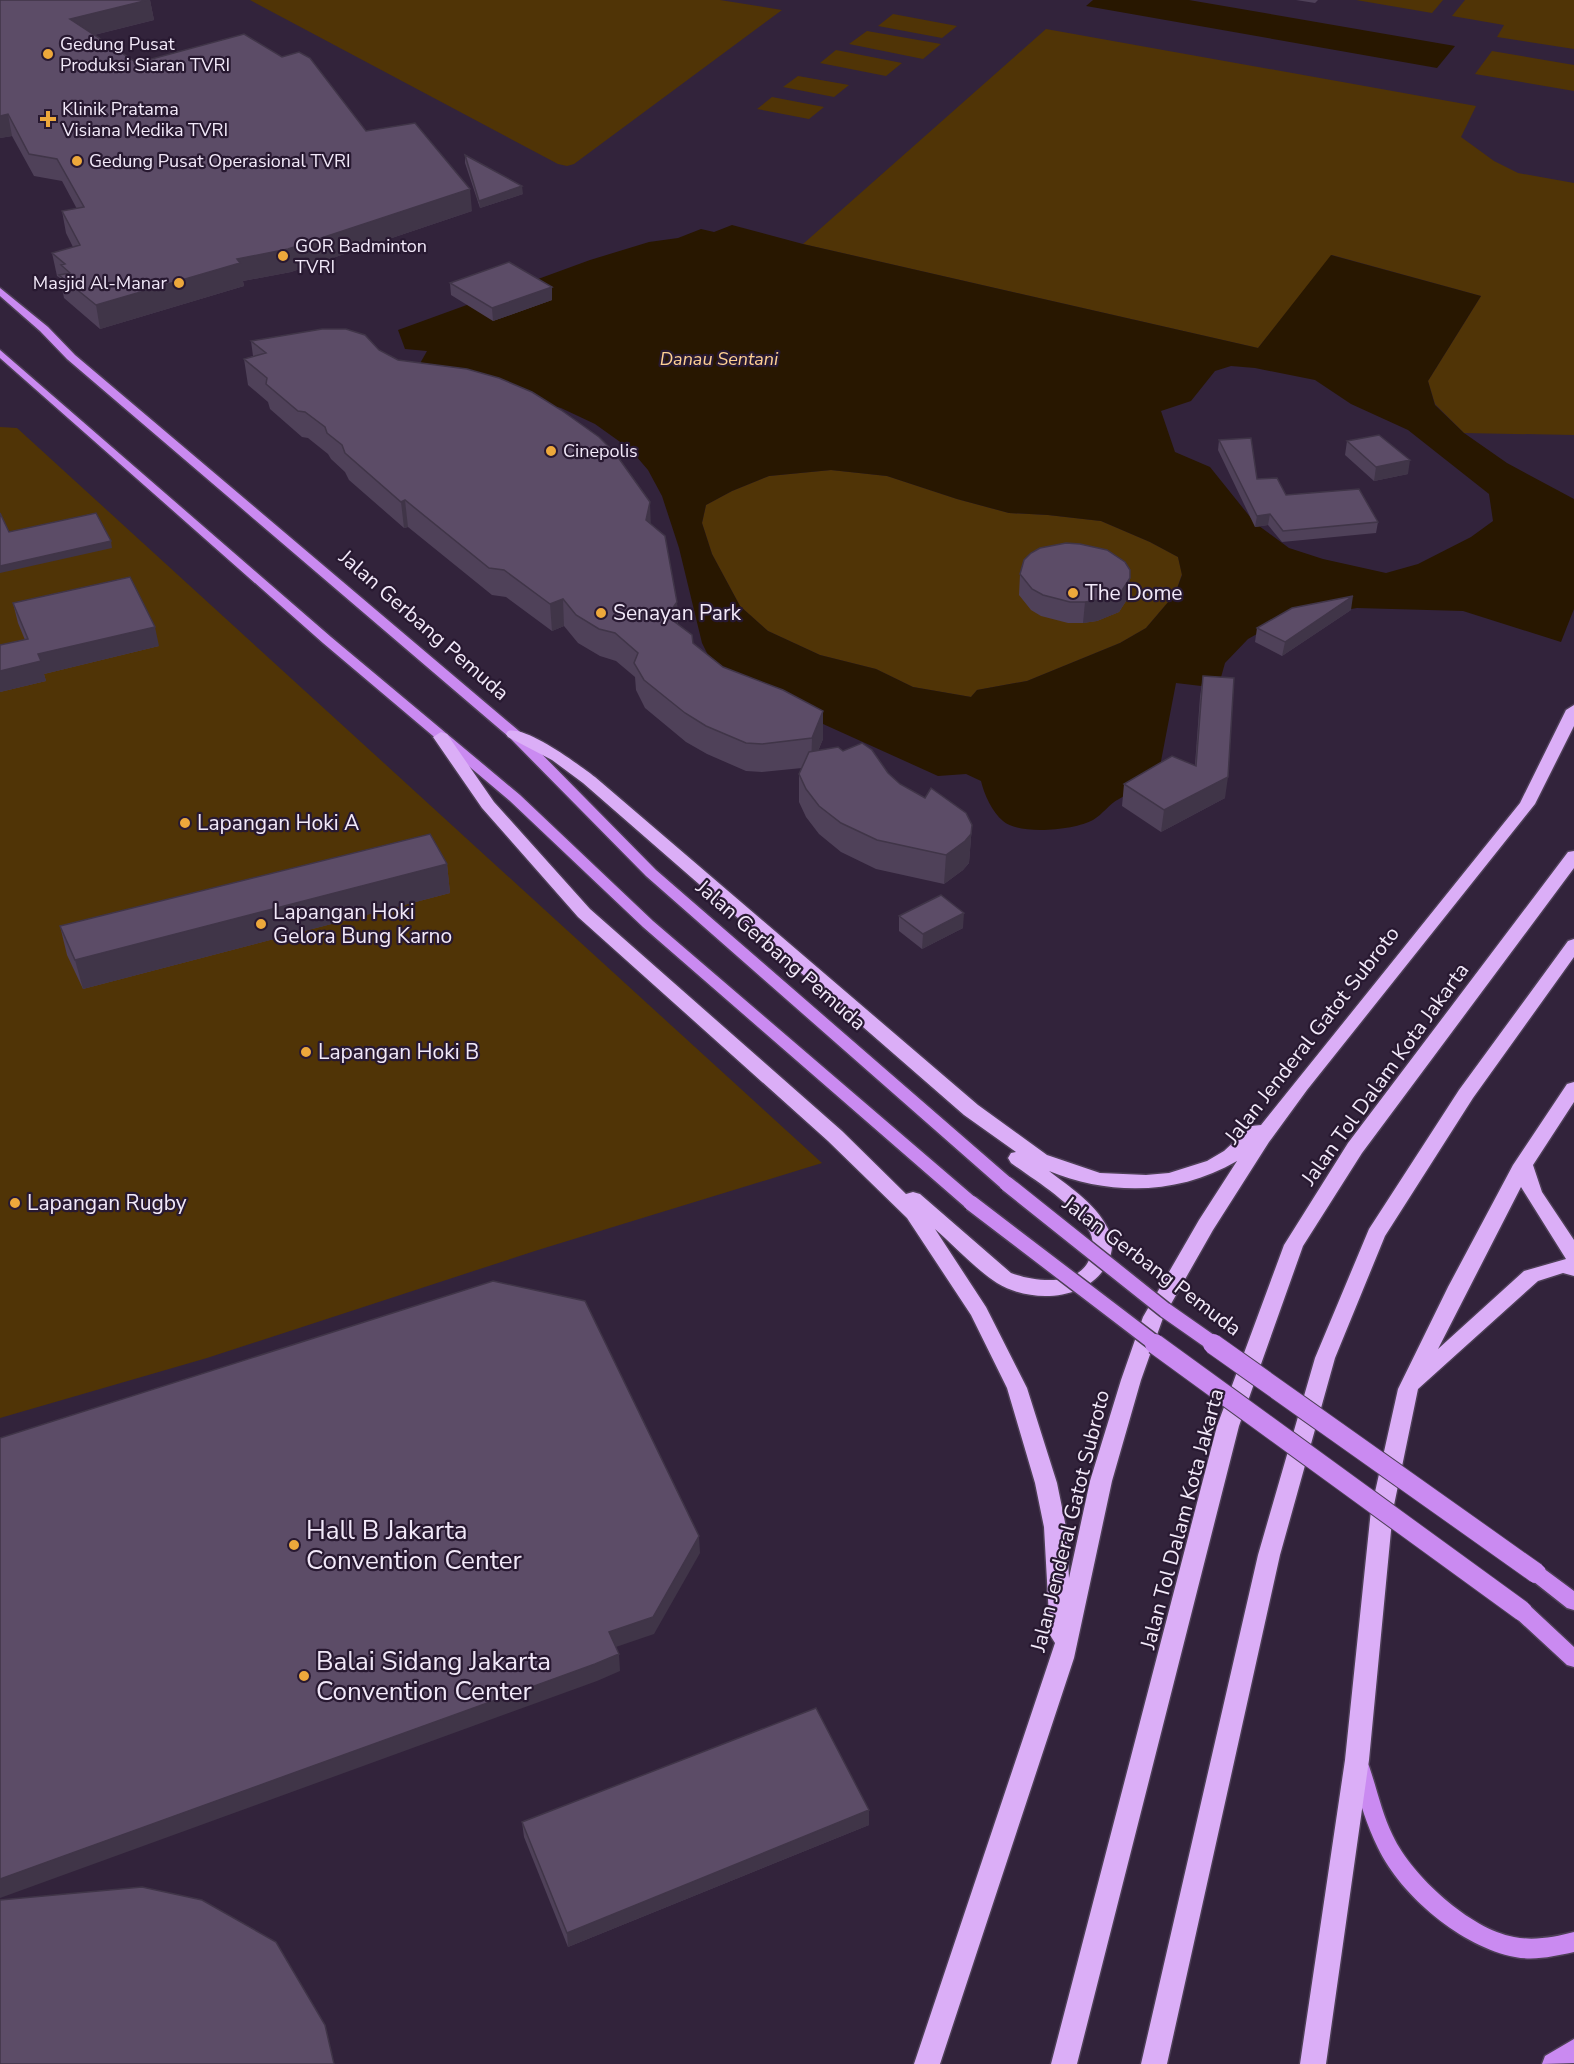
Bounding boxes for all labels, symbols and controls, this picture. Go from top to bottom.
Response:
place label: Gedung Pusat Produksi Siaran TVRI [60,32,230,77]
marker: Gedung Pusat Produksi Siaran TVRI [41,47,55,61]
place label: Klinik Pratama Visiana Medika TVRI [61,97,228,142]
marker: Klinik Pratama Visiana Medika TVRI [39,110,57,128]
place label: Gedung Pusat Operasional TVRI [89,149,351,173]
marker: Gedung Pusat Operasional TVRI [70,154,84,168]
place label: GOR Badminton TVRI [295,234,427,279]
marker: GOR Badminton TVRI [276,249,290,263]
place label: Masjid Al-Manar [33,271,168,295]
marker: Masjid Al-Manar [172,276,186,290]
water label: Danau Sentani [660,347,779,371]
place label: Cinepolis [563,439,638,463]
marker: Cinepolis [544,444,558,458]
street label: Jalan Gerbang Pemuda [332,543,515,707]
place label: The Dome [1085,579,1183,607]
marker: The Dome [1066,586,1080,600]
place label: Senayan Park [613,599,742,627]
marker: Senayan Park [594,606,608,620]
place label: Lapangan Hoki A [197,809,359,837]
marker: Lapangan Hoki A [178,816,192,830]
street label: Jalan Gerbang Pemuda [689,873,872,1037]
place label: Lapangan Hoki Gelora Bung Karno [273,898,452,950]
marker: Lapangan Hoki Gelora Bung Karno [254,917,268,931]
street label: Jalan Jenderal Gatot Subroto [1218,920,1406,1150]
street label: Jalan Tol Dalam Kota Jakarta [1294,957,1475,1192]
place label: Lapangan Hoki B [318,1038,479,1066]
marker: Lapangan Hoki B [299,1045,313,1059]
place label: Lapangan Rugby [27,1189,187,1217]
street label: Jalan Gerbang Pemuda [1056,1189,1247,1342]
marker: Lapangan Rugby [8,1196,22,1210]
street label: Jalan Tol Dalam Kota Jakarta [1133,1386,1230,1653]
street label: Jalan Jenderal Gatot Subroto [1024,1387,1116,1656]
place label: Hall B Jakarta Convention Center [306,1513,523,1578]
marker: Hall B Jakarta Convention Center [287,1538,301,1552]
place label: Balai Sidang Jakarta Convention Center [316,1644,551,1709]
marker: Balai Sidang Jakarta Convention Center [297,1669,311,1683]

